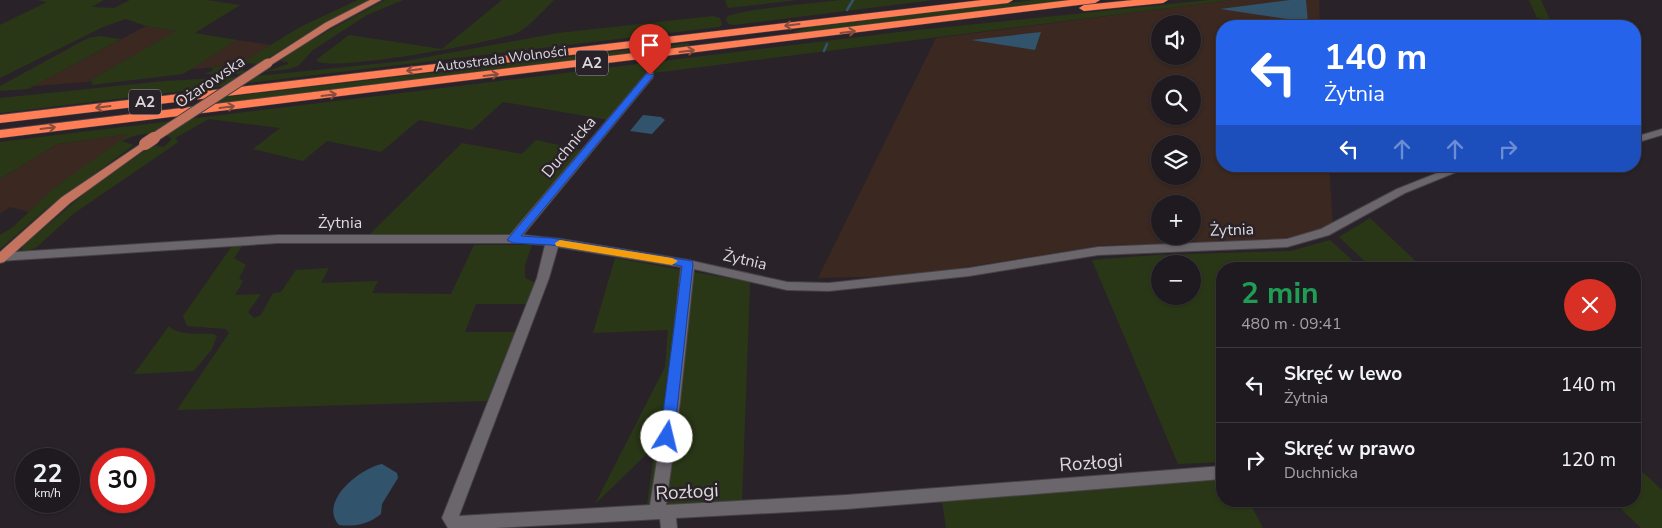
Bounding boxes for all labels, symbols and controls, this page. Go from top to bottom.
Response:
map controls [1151,15,1201,305]
button: sound [1151,15,1201,65]
one-way arrow [784,20,800,30]
pin [629,24,671,75]
one-way arrow [840,27,856,37]
icon: arrive [636,31,664,59]
text: 140 m [1324,34,1427,81]
icon: left [1241,40,1306,105]
street label: Autostrada Wolności [434,41,568,77]
one-way arrow [678,46,694,56]
road number: A2 [576,50,608,76]
street label: Ożarowska [171,51,249,113]
one-way arrow [406,65,422,75]
one-way arrow [482,70,498,80]
button: search [1151,75,1201,125]
text: Żytnia [1324,79,1385,109]
road number: A2 [129,90,161,114]
one-way arrow [321,90,337,100]
one-way arrow [96,102,112,112]
one-way arrow [219,102,235,112]
street label: Duchnicka [537,112,601,182]
one-way arrow [40,123,56,133]
button: layers [1151,135,1201,185]
icon: left [1335,135,1363,163]
icon: ahead [1388,135,1416,163]
icon: ahead [1441,135,1469,163]
icon: right [1494,135,1522,163]
button: + [1151,195,1201,245]
street label: Żytnia [318,212,362,234]
street label: Żytnia [1210,218,1254,242]
street label: Żytnia [721,244,769,276]
button: − [1151,255,1201,305]
text: 2 min [1241,273,1319,314]
button: close [1564,279,1616,331]
text: 480 m · 09:41 [1241,313,1342,335]
text: Skręć w lewo [1284,361,1402,387]
icon: left [1241,371,1269,399]
text: 140 m [1561,372,1616,398]
text: Żytnia [1284,387,1328,409]
position arrow [640,410,692,462]
text: Skręć w prawo [1284,436,1415,462]
icon: right [1241,446,1269,474]
text: 120 m [1561,447,1616,473]
speed limit sign: 30 [90,448,155,513]
street label: Rozłogi [1058,448,1124,478]
text: 22 [32,457,63,491]
text: Duchnicka [1284,462,1358,484]
street label: Rozłogi [655,477,719,507]
text: km/h [34,485,61,501]

